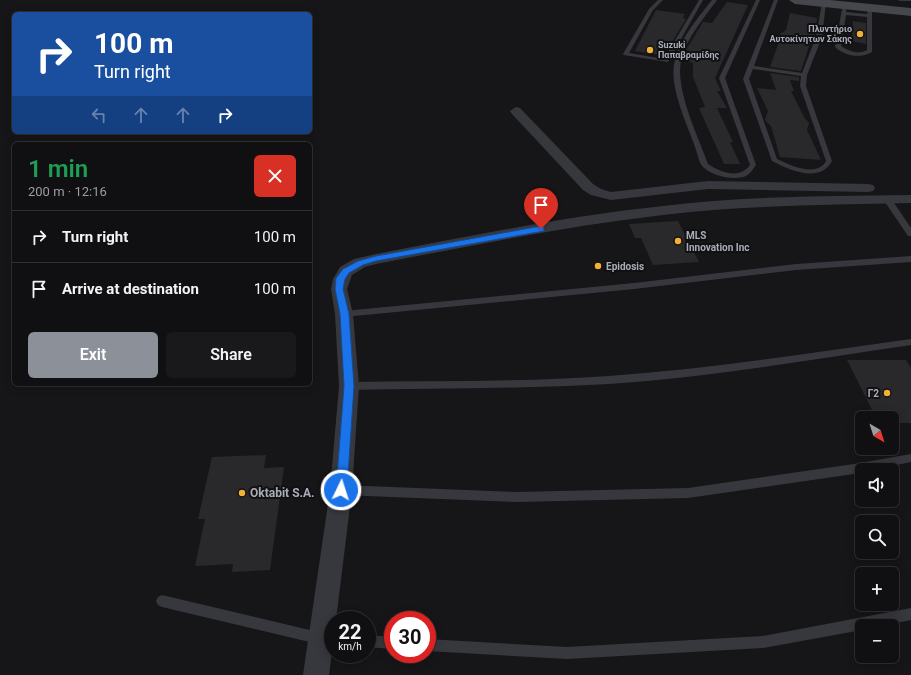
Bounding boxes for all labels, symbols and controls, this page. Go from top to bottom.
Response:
place label: Πλυντήριο Αυτοκίνητων Σάκης [769,24,852,44]
text: 100 m [94,27,173,60]
icon: right [28,28,80,80]
marker: Πλυντήριο Αυτοκίνητων Σάκης [855,29,865,39]
place label: Suzuki Παπαβραμίδης [658,40,720,60]
marker: Suzuki Παπαβραμίδης [645,45,655,55]
text: Turn right [94,61,171,82]
icon: left [88,104,110,126]
icon: ahead [130,104,152,126]
icon: ahead [172,104,194,126]
icon: right [214,104,236,126]
text: 1 min [28,155,88,183]
button: close [254,155,296,197]
text: 200 m · 12:16 [28,184,107,199]
pin [524,188,558,229]
icon: arrive [530,194,552,216]
icon: right [28,226,50,248]
text: Turn right [62,228,128,246]
text: 100 m [254,228,296,246]
place label: MLS Innovation Inc [686,230,750,253]
marker: MLS Innovation Inc [673,236,683,246]
marker: Epidosis [593,261,603,271]
place label: Epidosis [606,261,644,272]
icon: arrive [28,278,50,300]
text: Arrive at destination [62,280,199,298]
text: 100 m [254,280,296,298]
button: Exit [28,332,158,378]
button: Share [166,332,296,378]
place label: Γ2 [868,388,879,399]
marker: Γ2 [882,388,892,398]
north arrow [855,411,899,455]
map controls [855,411,899,663]
button: sound [855,463,899,507]
position arrow [320,469,362,511]
place label: Oktabit S.A. [250,486,315,500]
marker: Oktabit S.A. [237,488,247,498]
button: search [855,515,899,559]
button: + [855,567,899,611]
speed limit sign: 30 [384,611,436,663]
button: − [855,619,899,663]
text: 22 [339,620,361,644]
text: km/h [338,641,362,652]

